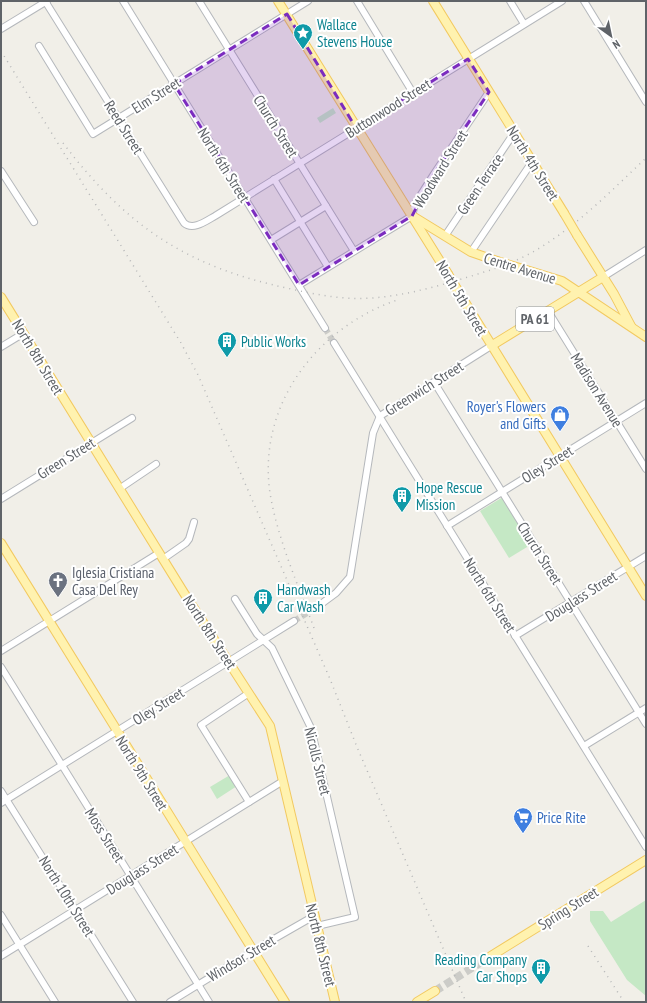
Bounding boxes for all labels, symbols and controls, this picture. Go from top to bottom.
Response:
place label: Wallace Stevens House [317,15,393,51]
north arrow [591,16,631,56]
place icon: Wallace Stevens House [292,22,314,50]
text: N [610,37,623,52]
street label: Elm Street [128,73,184,117]
street label: Buttonwood Street [342,74,434,142]
street label: Church Street [249,91,303,161]
street label: Reed Street [100,97,148,157]
street label: North 4th Street [503,122,563,204]
street label: North 6th Street [194,124,254,206]
street label: Woodward Street [408,126,472,212]
street label: Green Terrace [453,150,507,218]
street label: Centre Avenue [482,248,558,288]
street label: North 5th Street [432,257,492,339]
road number: PA 61 [516,307,554,331]
street label: North 8th Street [8,316,68,398]
building icon: Public Works [216,330,238,358]
place label: Public Works [241,332,306,351]
street label: Madison Avenue [567,349,627,431]
street label: Greenwich Street [381,356,467,420]
place label: Royer's Flowers and Gifts [467,397,546,433]
shop icon: Royer's Flowers and Gifts [549,404,571,432]
street label: Green Street [34,433,98,483]
street label: Oley Street [518,441,576,487]
place label: Hope Rescue Mission [416,478,482,514]
building icon: Hope Rescue Mission [391,485,413,513]
street label: Church Street [513,518,567,588]
street label: North 6th Street [460,554,520,636]
place label: Iglesia Cristiana Casa Del Rey [72,563,154,599]
street label: Douglass Street [542,566,620,626]
church icon: Iglesia Cristiana Casa Del Rey [47,570,69,598]
place label: Handwash Car Wash [277,580,331,616]
building icon: Handwash Car Wash [252,587,274,615]
street label: North 8th Street [179,591,241,673]
street label: Oley Street [129,683,187,729]
street label: Nicolls Street [300,725,336,797]
street label: North 9th Street [112,732,172,814]
street label: Moss Street [81,804,129,866]
supermarket icon: Price Rite [512,806,534,834]
place label: Price Rite [537,808,586,827]
street label: Douglass Street [103,839,181,899]
street label: North 10th Street [35,852,99,940]
street label: Spring Street [534,882,602,934]
street label: North 8th Street [302,902,340,988]
street label: Windsor Street [203,930,279,986]
place label: Reading Company Car Shops [435,950,527,986]
building icon: Reading Company Car Shops [530,957,552,985]

